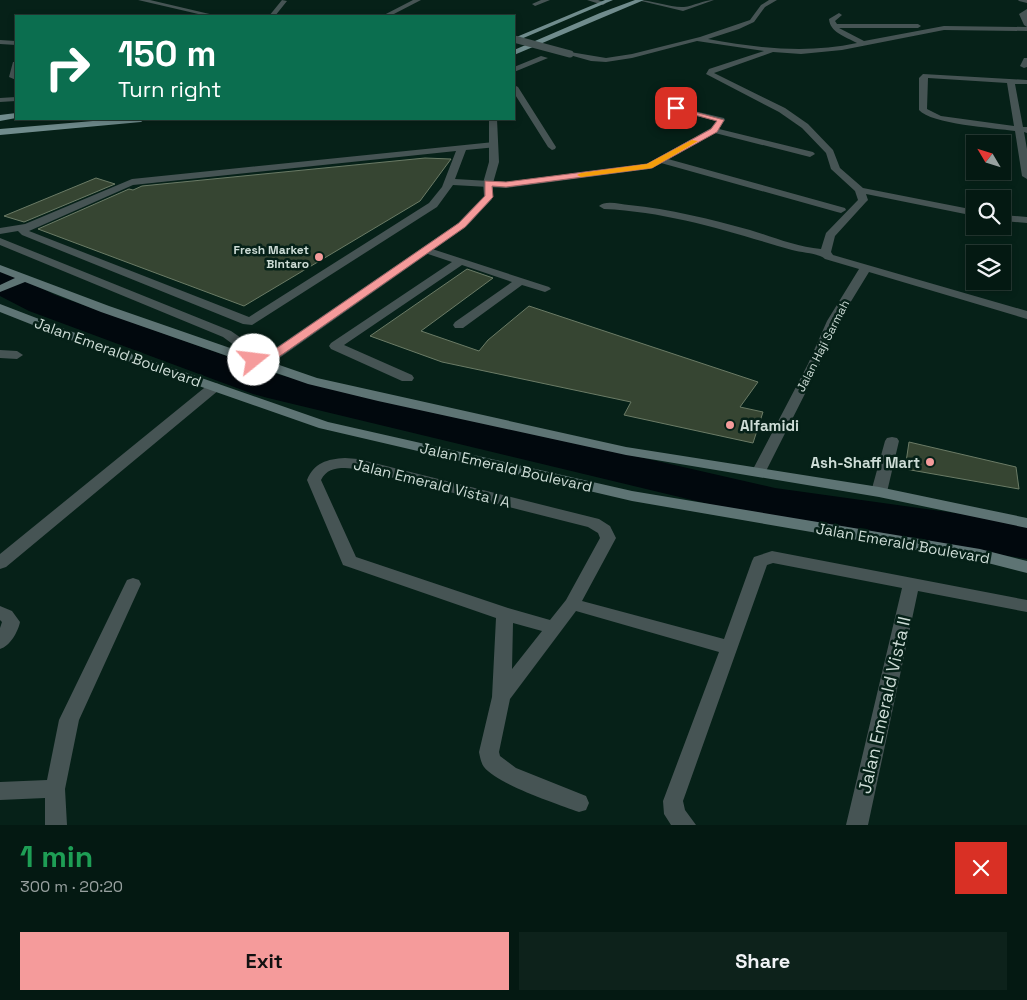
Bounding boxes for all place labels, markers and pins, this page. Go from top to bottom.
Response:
pin [655,87,697,129]
place label: Fresh Market Bintaro [234,242,309,272]
marker: Fresh Market Bintaro [313,251,325,263]
place label: Alfamidi [740,416,799,435]
marker: Alfamidi [724,419,736,431]
place label: Ash-Shaff Mart [811,453,920,472]
marker: Ash-Shaff Mart [924,456,936,468]

